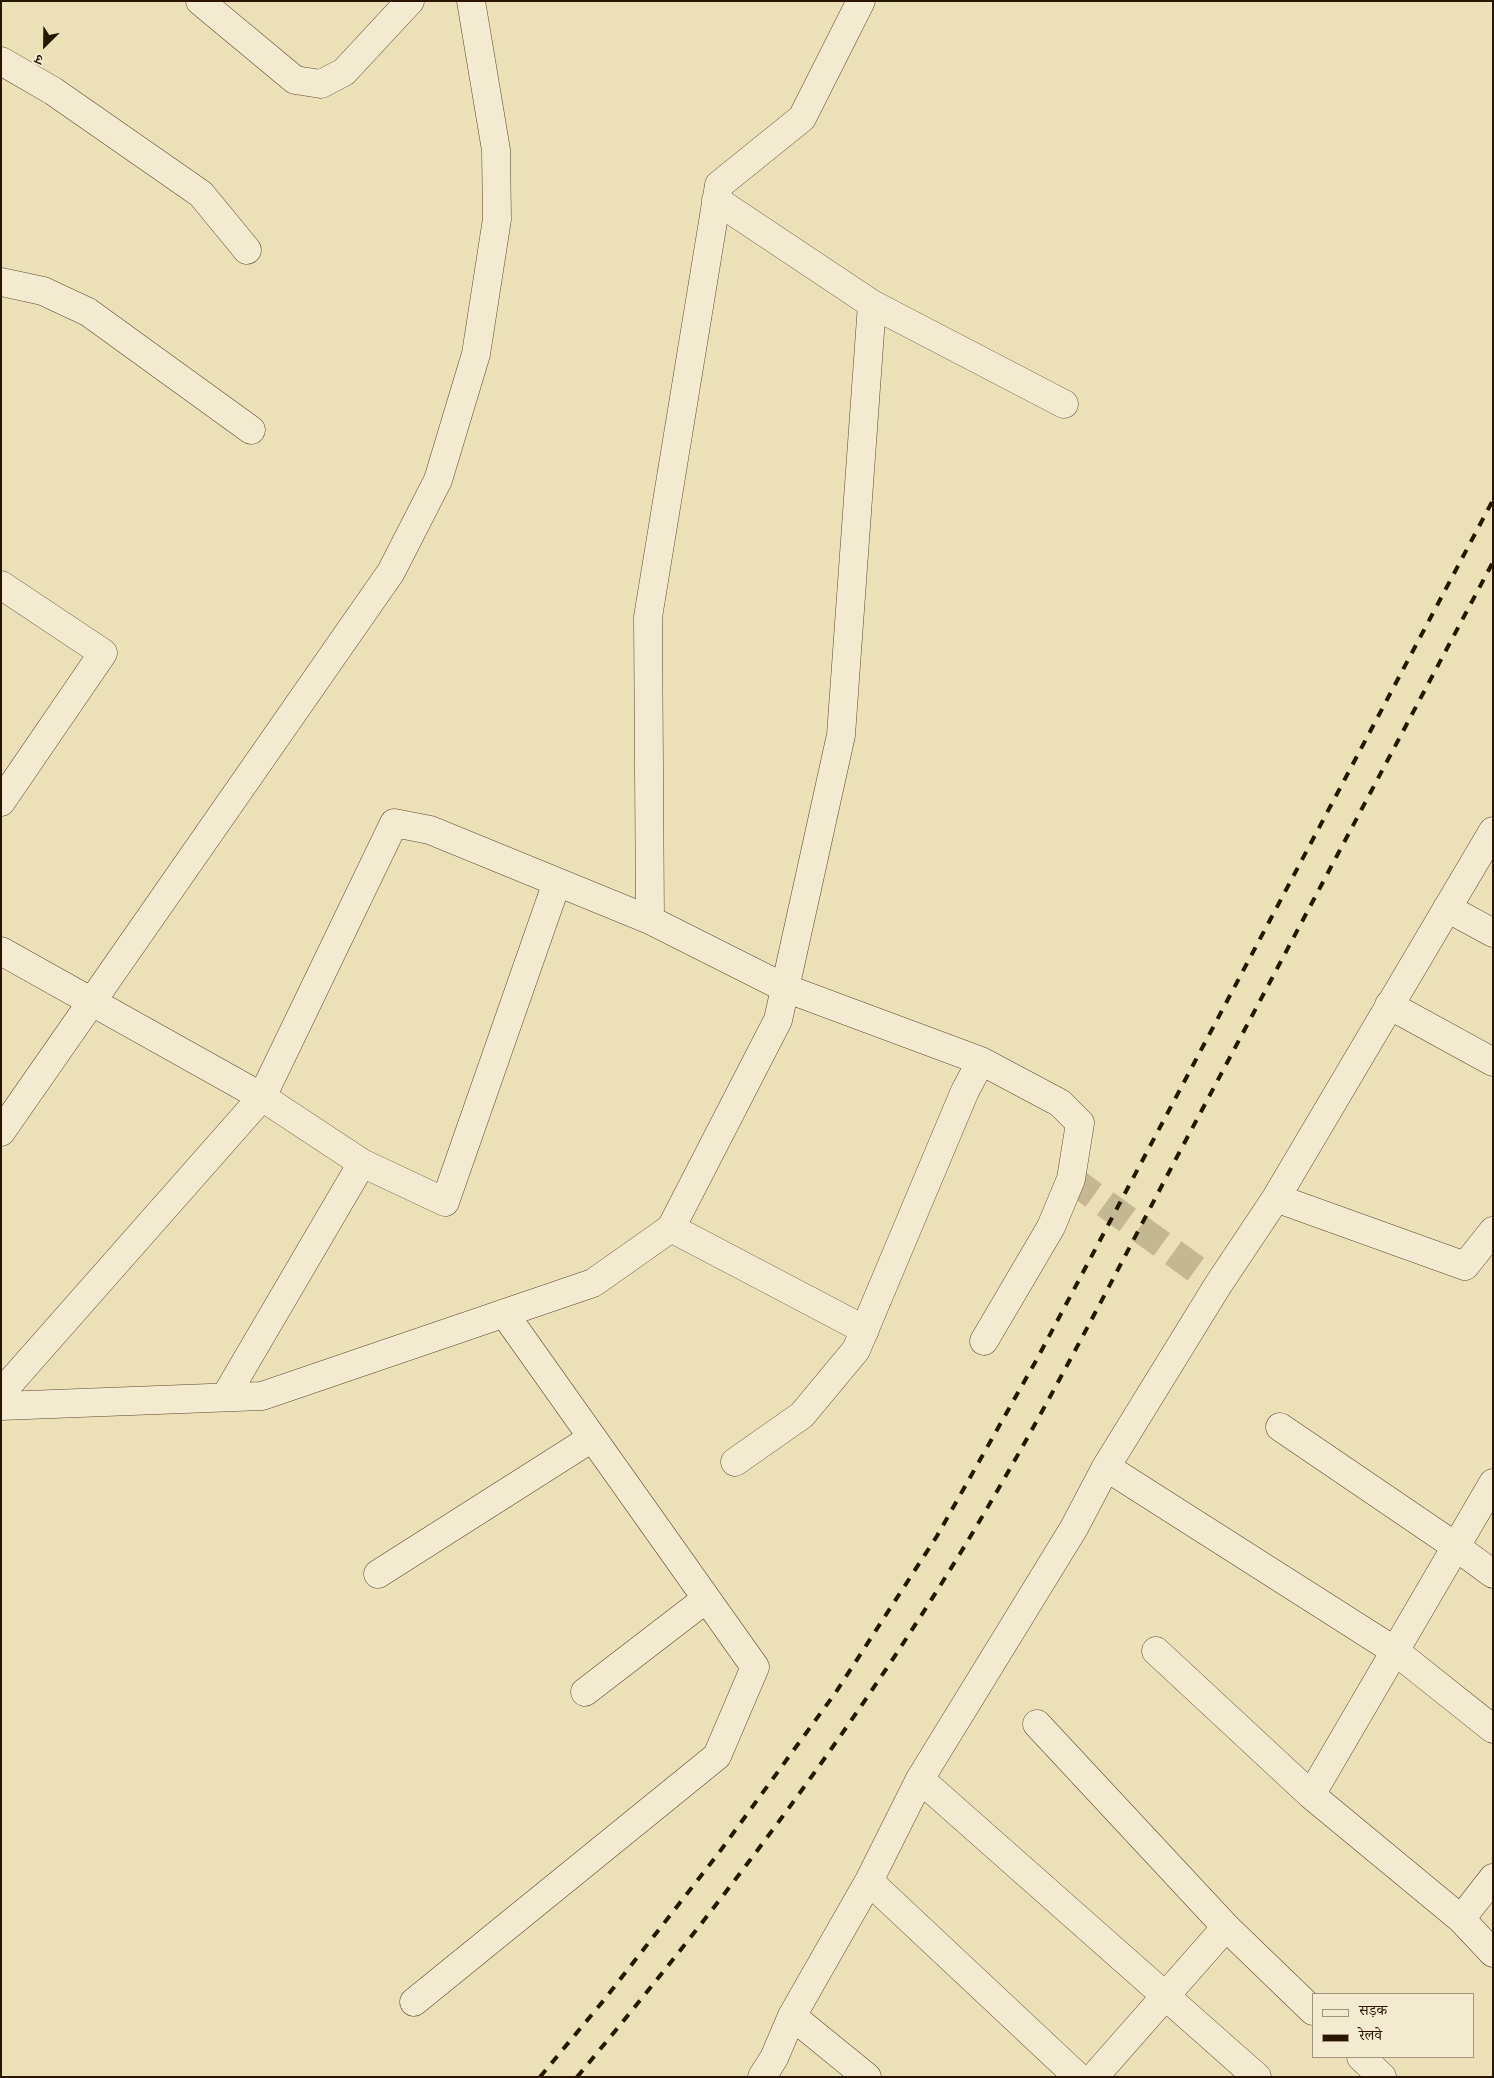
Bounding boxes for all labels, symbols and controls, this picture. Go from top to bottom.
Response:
north arrow [20,20,70,70]
text: उ [32,49,46,68]
legend [1312,1993,1474,2058]
text: सड़क [1359,2001,1387,2020]
text: रेलवे [1359,2026,1382,2045]

